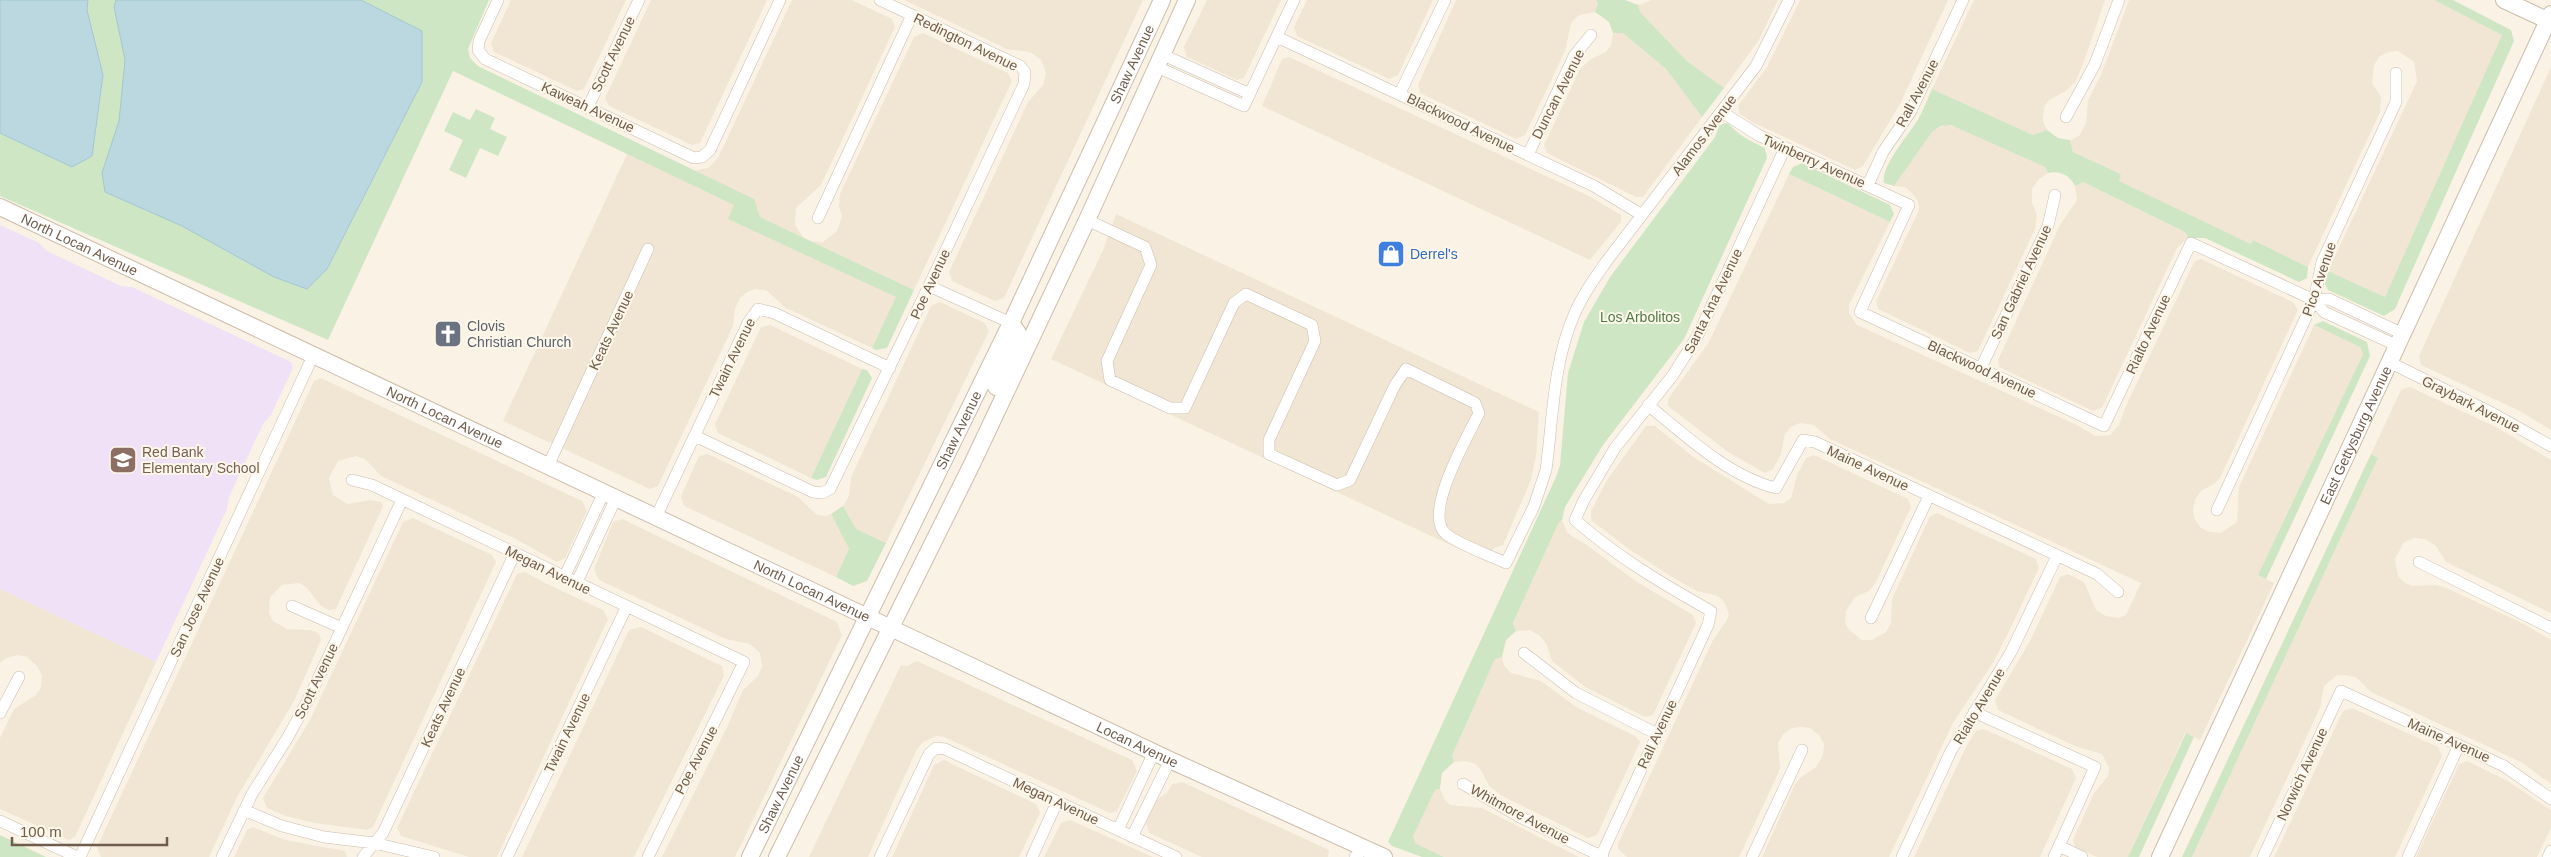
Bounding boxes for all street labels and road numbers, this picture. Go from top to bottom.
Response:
street label: Redington Avenue [911,10,1021,74]
street label: Scott Avenue [588,13,638,94]
street label: Shaw Avenue [1107,22,1157,106]
street label: Duncan Avenue [1528,46,1588,142]
street label: Rall Avenue [1892,56,1942,130]
street label: Kaweah Avenue [539,78,637,136]
street label: Blackwood Avenue [1404,90,1518,156]
street label: Alamos Avenue [1668,91,1740,179]
street label: Twinberry Avenue [1760,131,1868,191]
street label: North Locan Avenue [19,210,140,279]
street label: San Gabriel Avenue [1987,222,2055,342]
street label: Pico Avenue [2299,240,2339,318]
street label: Poe Avenue [907,246,953,321]
street label: Santa Ana Avenue [1681,246,1745,356]
street label: Keats Avenue [586,287,637,372]
street label: Rialto Avenue [2123,291,2174,376]
street label: Twain Avenue [706,315,758,401]
street label: Blackwood Avenue [1925,337,2039,401]
street label: East Gettysburg Avenue [2317,363,2395,507]
street label: Graybark Avenue [2419,372,2523,436]
street label: North Locan Avenue [384,383,506,452]
street label: Shaw Avenue [933,388,985,472]
street label: Maine Avenue [1825,442,1912,494]
street label: Megan Avenue [503,542,594,598]
street label: San Jose Avenue [167,554,227,660]
street label: North Locan Avenue [751,556,873,625]
street label: Scott Avenue [291,640,341,721]
street label: Keats Avenue [418,664,469,749]
street label: Rialto Avenue [1950,665,2008,747]
street label: Twain Avenue [541,690,593,776]
street label: Rall Avenue [1634,697,1680,771]
street label: Maine Avenue [2405,715,2493,765]
street label: Locan Avenue [1094,718,1181,771]
street label: Poe Avenue [671,723,721,797]
street label: Norwich Avenue [2273,725,2331,823]
street label: Shaw Avenue [755,752,807,836]
street label: Megan Avenue [1010,774,1102,828]
street label: Whitmore Avenue [1468,781,1573,847]

